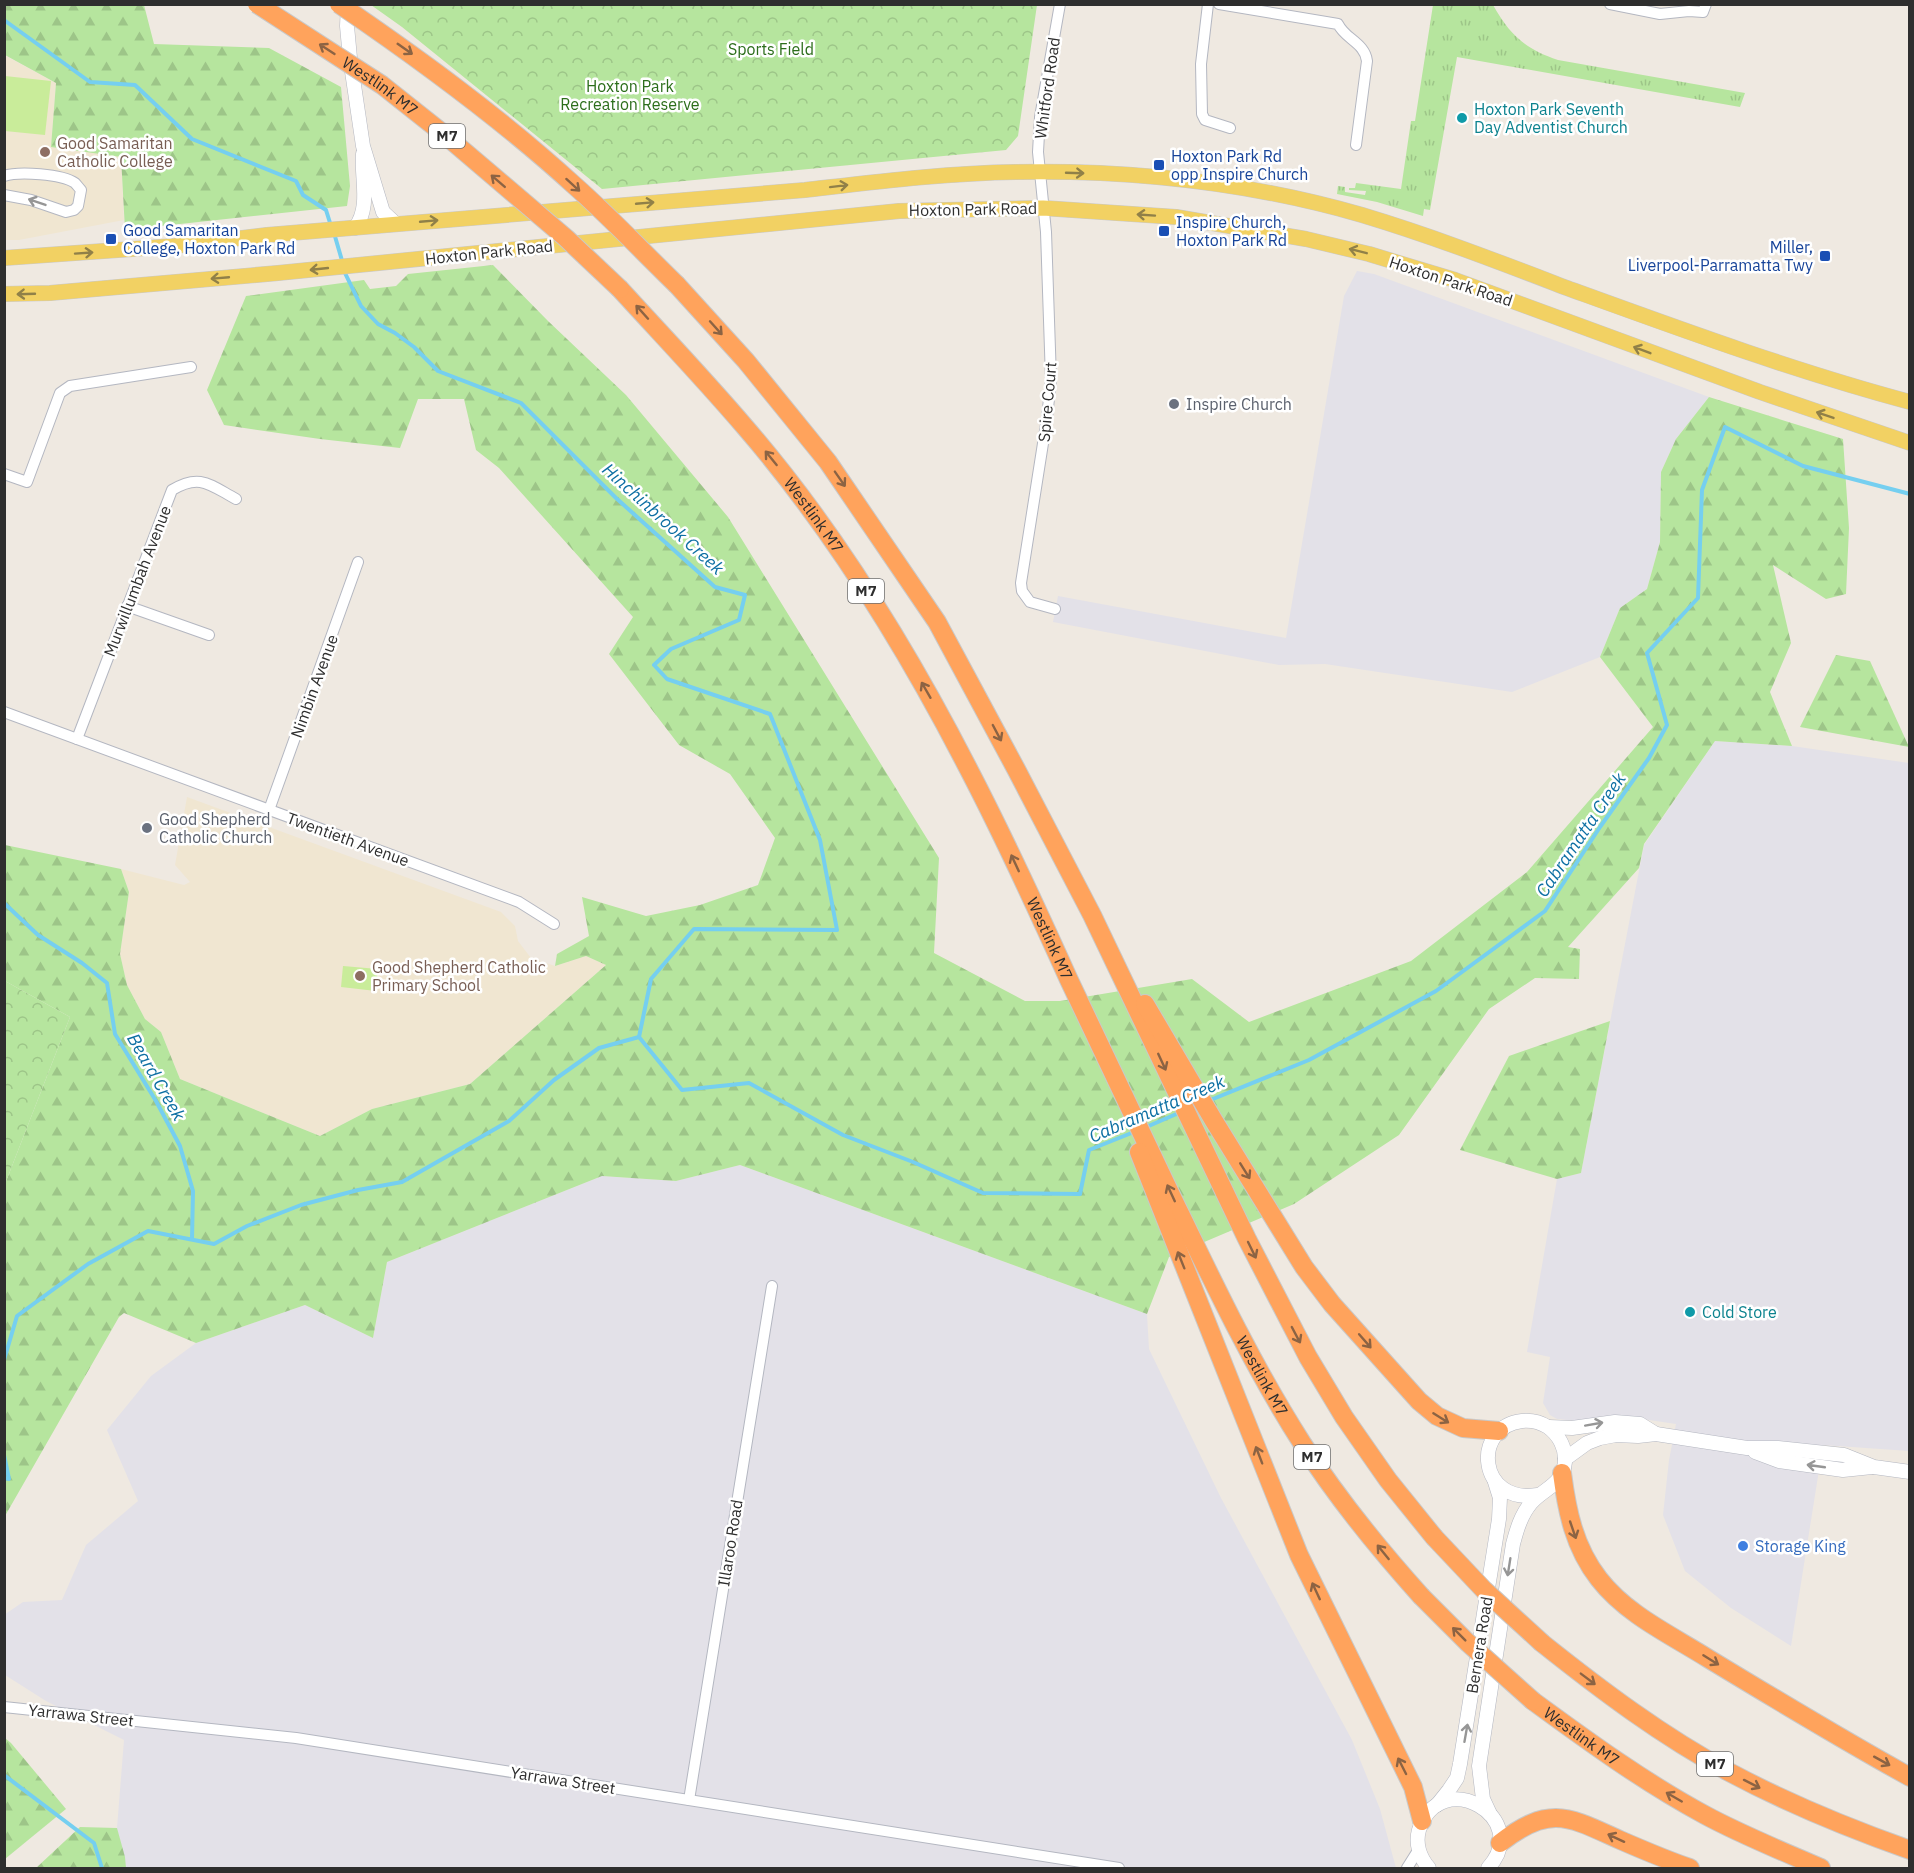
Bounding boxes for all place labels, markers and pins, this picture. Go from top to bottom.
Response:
place label: Hoxton Park Seventh Day Adventist Church [1474,99,1628,137]
marker: Hoxton Park Seventh Day Adventist Church [1455,111,1469,125]
place label: Good Samaritan Catholic College [57,133,173,171]
marker: Good Samaritan Catholic College [38,145,52,159]
place label: Hoxton Park Rd opp Inspire Church [1171,146,1308,184]
marker: Hoxton Park Rd opp Inspire Church [1152,158,1166,172]
place label: Inspire Church, Hoxton Park Rd [1176,212,1287,250]
place label: Good Samaritan College, Hoxton Park Rd [123,220,295,258]
marker: Inspire Church, Hoxton Park Rd [1157,224,1171,238]
marker: Good Samaritan College, Hoxton Park Rd [104,232,118,246]
place label: Miller, Liverpool-Parramatta Twy [1628,237,1813,275]
marker: Miller, Liverpool-Parramatta Twy [1818,249,1832,263]
place label: Inspire Church [1186,394,1292,414]
marker: Inspire Church [1167,397,1181,411]
place label: Good Shepherd Catholic Church [159,809,272,847]
marker: Good Shepherd Catholic Church [140,821,154,835]
place label: Good Shepherd Catholic Primary School [372,957,546,995]
marker: Good Shepherd Catholic Primary School [353,969,367,983]
place label: Cold Store [1702,1302,1777,1322]
marker: Cold Store [1683,1305,1697,1319]
place label: Storage King [1755,1536,1846,1556]
marker: Storage King [1736,1539,1750,1553]

